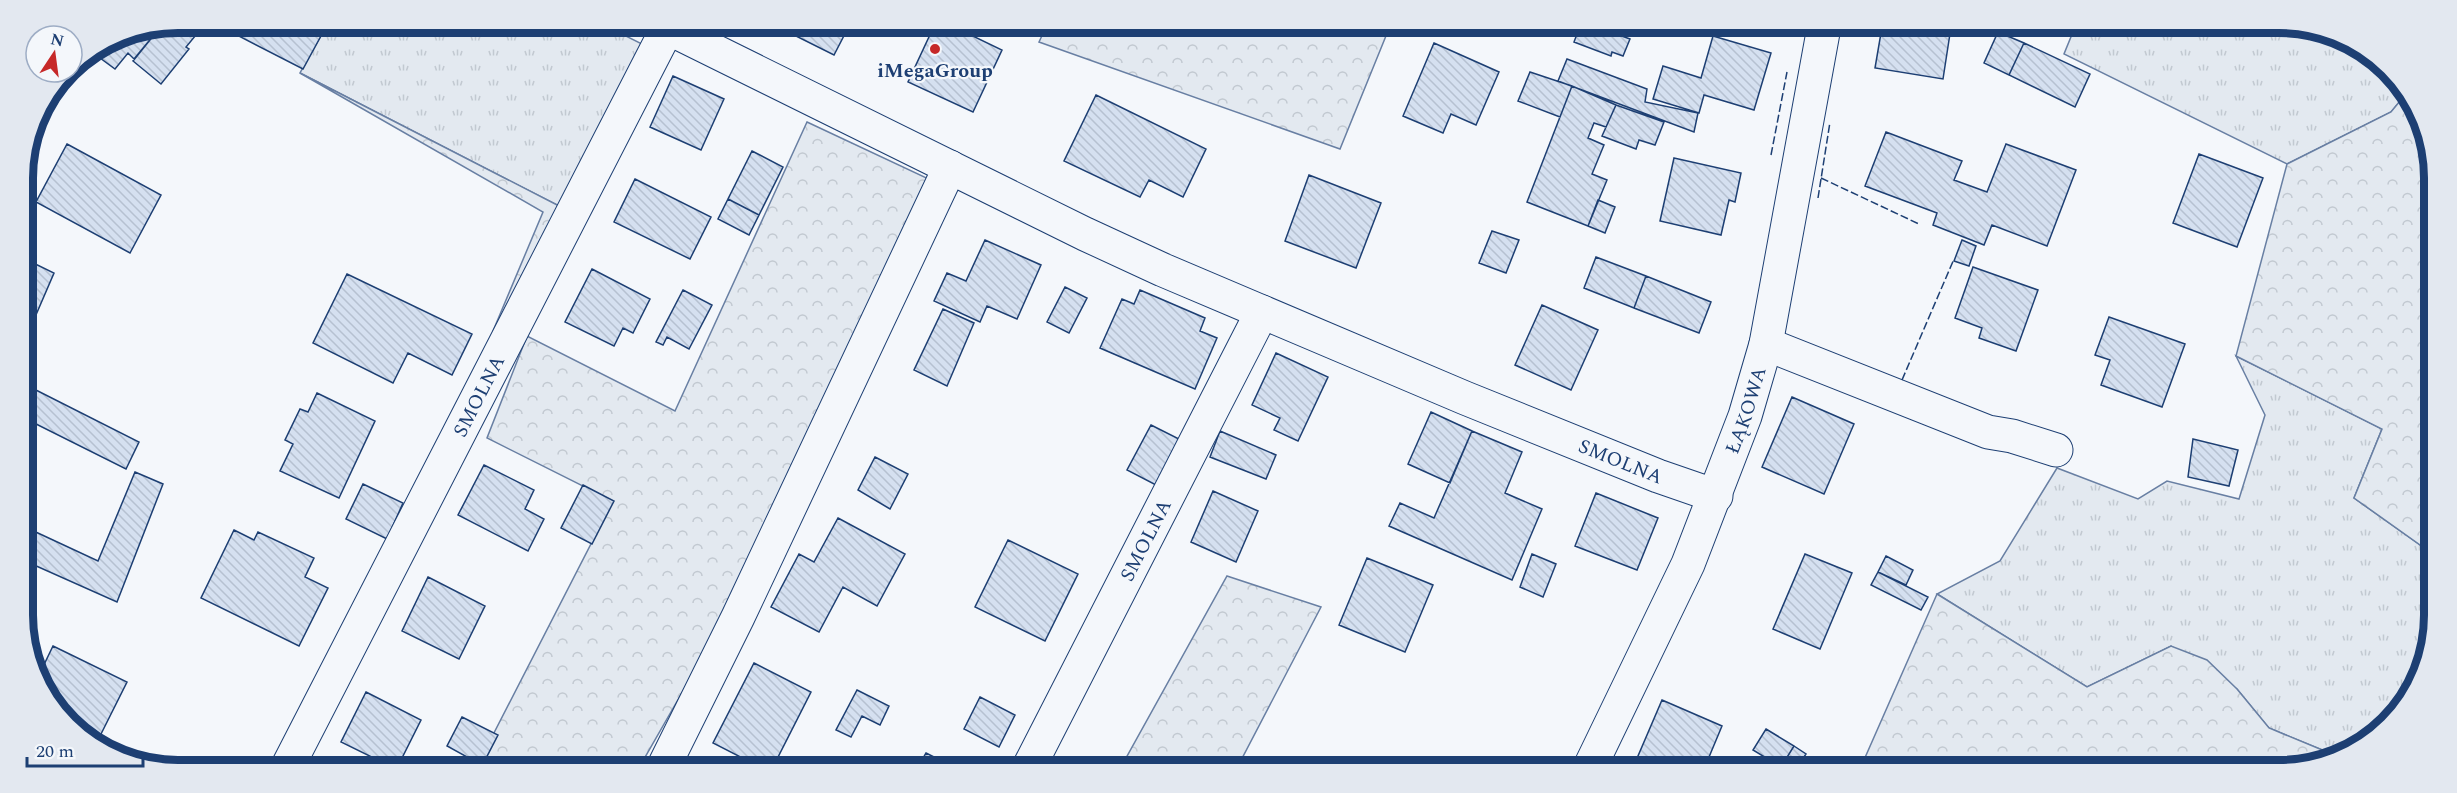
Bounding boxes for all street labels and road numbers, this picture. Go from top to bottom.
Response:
street label: SMOLNA [446,350,513,443]
street label: ŁĄKOWA [1718,363,1775,459]
street label: SMOLNA [1574,431,1667,492]
street label: SMOLNA [1113,494,1180,587]

